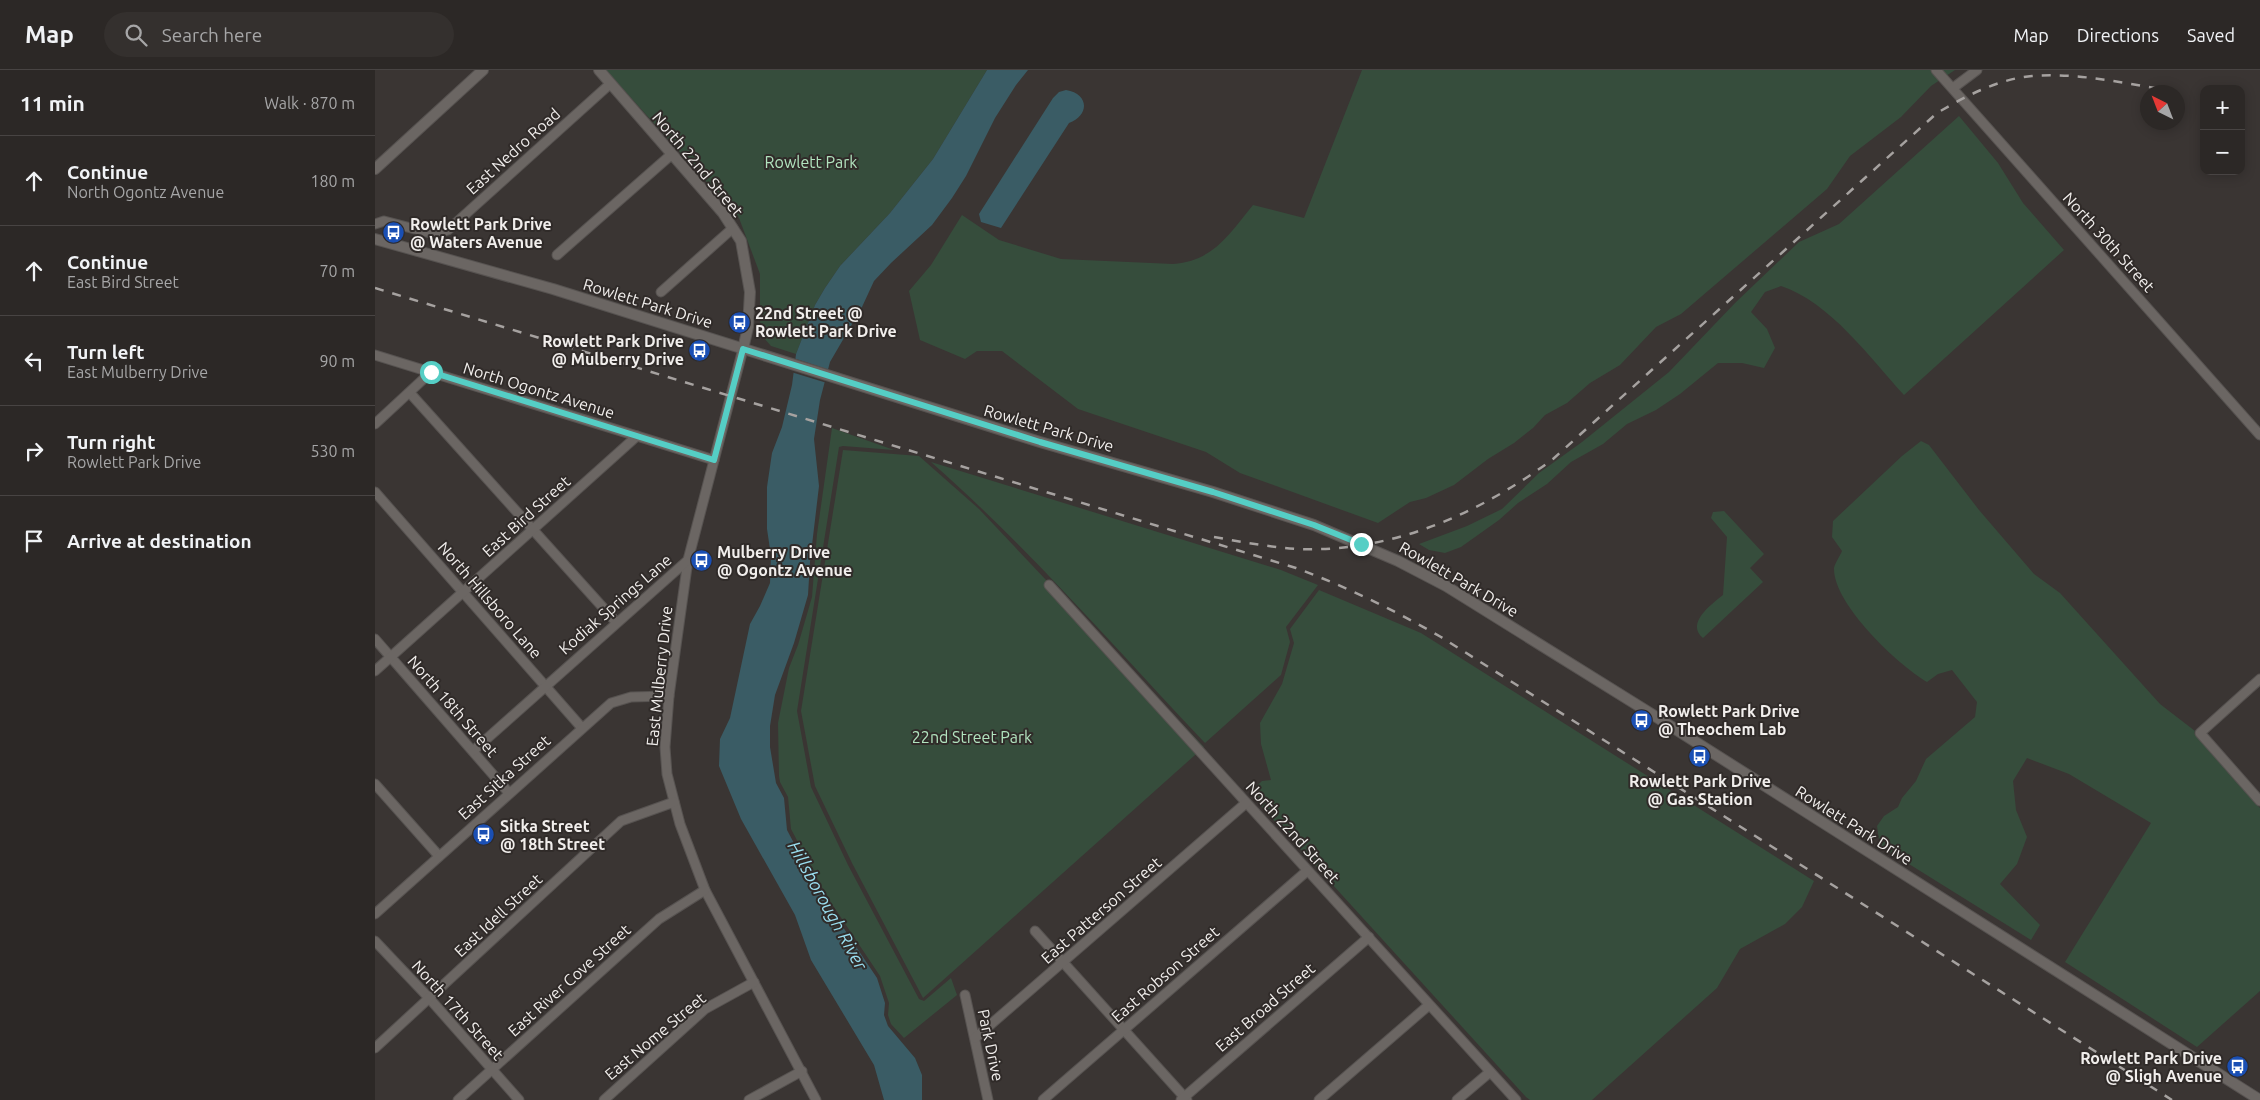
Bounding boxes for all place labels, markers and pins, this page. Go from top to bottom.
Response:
place label: Rowlett Park Drive @ Waters Avenue [410,215,552,251]
bus stop icon: Rowlett Park Drive @ Waters Avenue [382,221,406,245]
place label: 22nd Street @ Rowlett Park Drive [755,304,897,340]
bus stop icon: 22nd Street @ Rowlett Park Drive [727,310,751,334]
place label: Rowlett Park Drive @ Mulberry Drive [542,332,684,368]
bus stop icon: Rowlett Park Drive @ Mulberry Drive [688,338,712,362]
place label: Mulberry Drive @ Ogontz Avenue [717,543,852,579]
bus stop icon: Mulberry Drive @ Ogontz Avenue [689,549,713,573]
place label: Rowlett Park Drive @ Theochem Lab [1658,702,1800,738]
bus stop icon: Rowlett Park Drive @ Theochem Lab [1630,708,1654,732]
bus stop icon: Rowlett Park Drive @ Gas Station [1688,745,1712,769]
place label: Rowlett Park Drive @ Gas Station [1629,772,1771,808]
place label: Sitka Street @ 18th Street [500,817,605,853]
bus stop icon: Sitka Street @ 18th Street [472,823,496,847]
place label: Rowlett Park Drive @ Sligh Avenue [2080,1049,2222,1085]
bus stop icon: Rowlett Park Drive @ Sligh Avenue [2226,1055,2250,1079]

